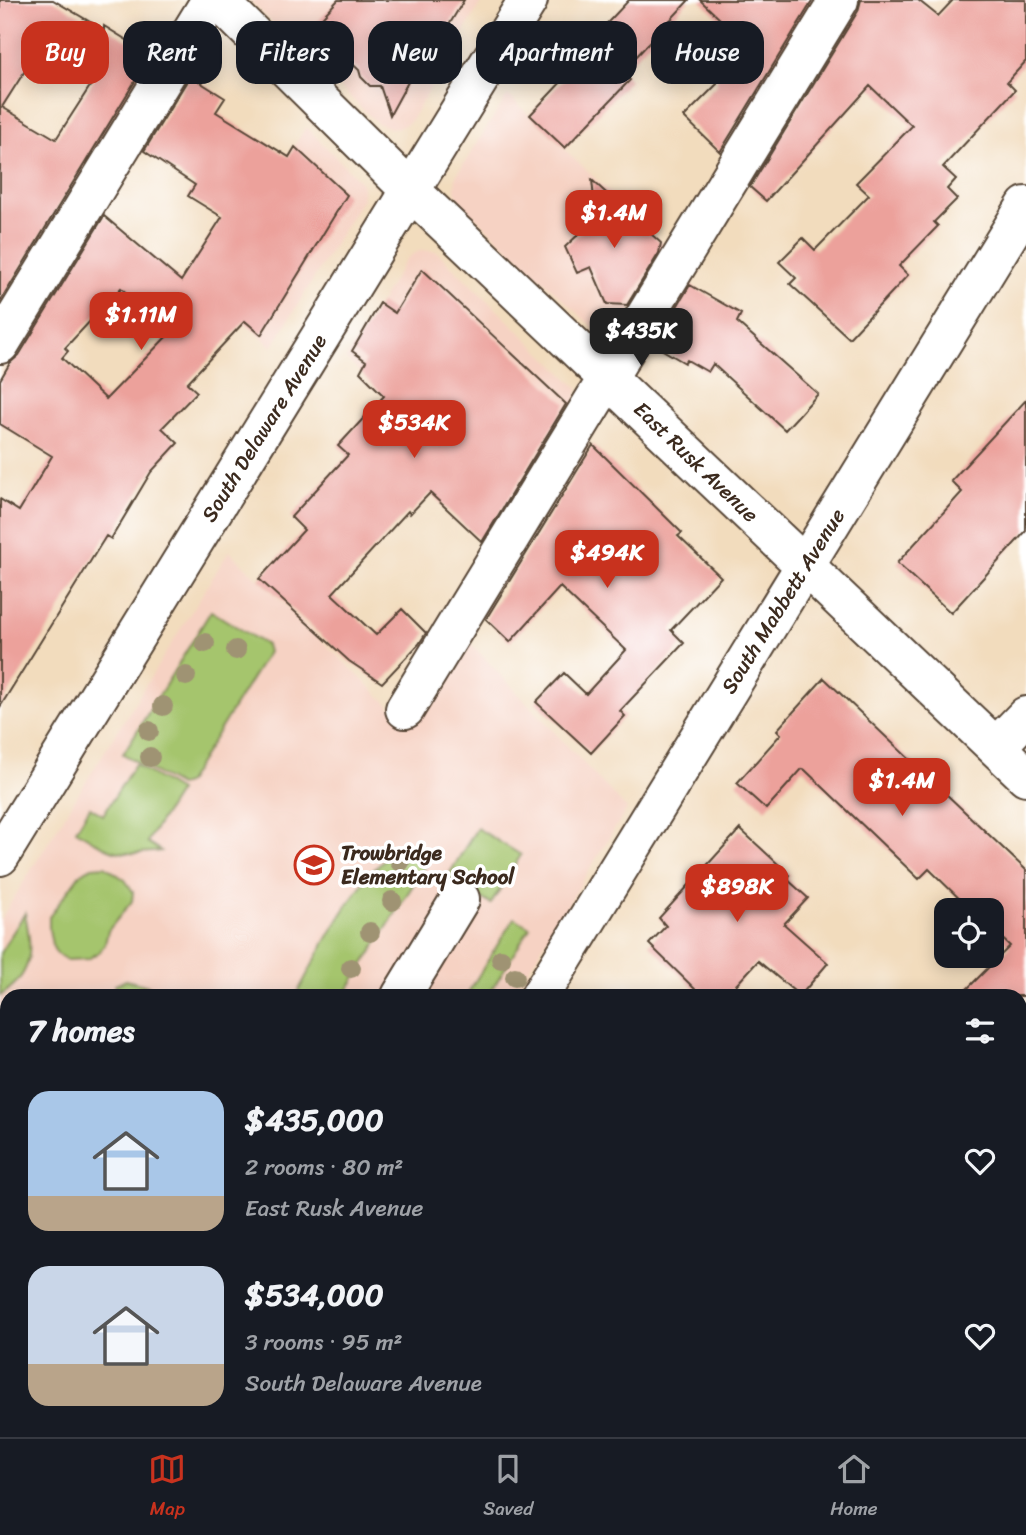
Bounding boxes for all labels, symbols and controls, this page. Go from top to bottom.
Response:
chip: Buy [21,21,109,84]
chip: Rent [123,21,222,84]
chip: Filters [236,21,354,84]
chip: New [368,21,462,84]
chip: Apartment [476,21,637,84]
chip: House [651,21,764,84]
pin: $1.4M [565,190,663,250]
text: $1.4M [581,192,647,233]
pin: $1.11M [84,292,198,352]
text: $1.11M [106,294,176,335]
pin: $435K [592,308,690,368]
text: $435K [606,310,676,351]
street label: South Delaware Avenue [191,326,337,530]
street label: East Rusk Avenue [624,392,768,532]
pin: $534K [365,400,463,460]
text: $534K [379,402,449,443]
street label: South Mabbett Avenue [710,500,856,702]
pin: $494K [558,530,656,590]
text: $494K [571,532,643,573]
pin: $1.4M [853,758,951,818]
text: $1.4M [869,760,935,801]
place label: Trowbridge Elementary School [341,834,515,896]
school or university icon: Trowbridge Elementary School [293,844,335,886]
pin: $898K [688,864,786,924]
text: $898K [701,866,773,907]
map controls [934,898,1004,968]
button: locate [934,898,1004,968]
text: 7 homes [28,1004,135,1058]
icon: filters [961,1012,999,1050]
text: $435,000 [245,1093,384,1147]
icon: home [84,1119,168,1203]
icon: heart [961,1142,999,1180]
text: 2 rooms · 80 m² [245,1147,403,1188]
text: East Rusk Avenue [245,1188,423,1229]
text: $534,000 [245,1268,384,1322]
icon: home [84,1294,168,1378]
icon: heart [961,1317,999,1355]
text: 3 rooms · 95 m² [245,1322,402,1363]
text: South Delaware Avenue [245,1363,482,1404]
tab: Map [148,1450,186,1525]
tab: Saved [483,1450,533,1525]
tab: Home [830,1450,878,1525]

